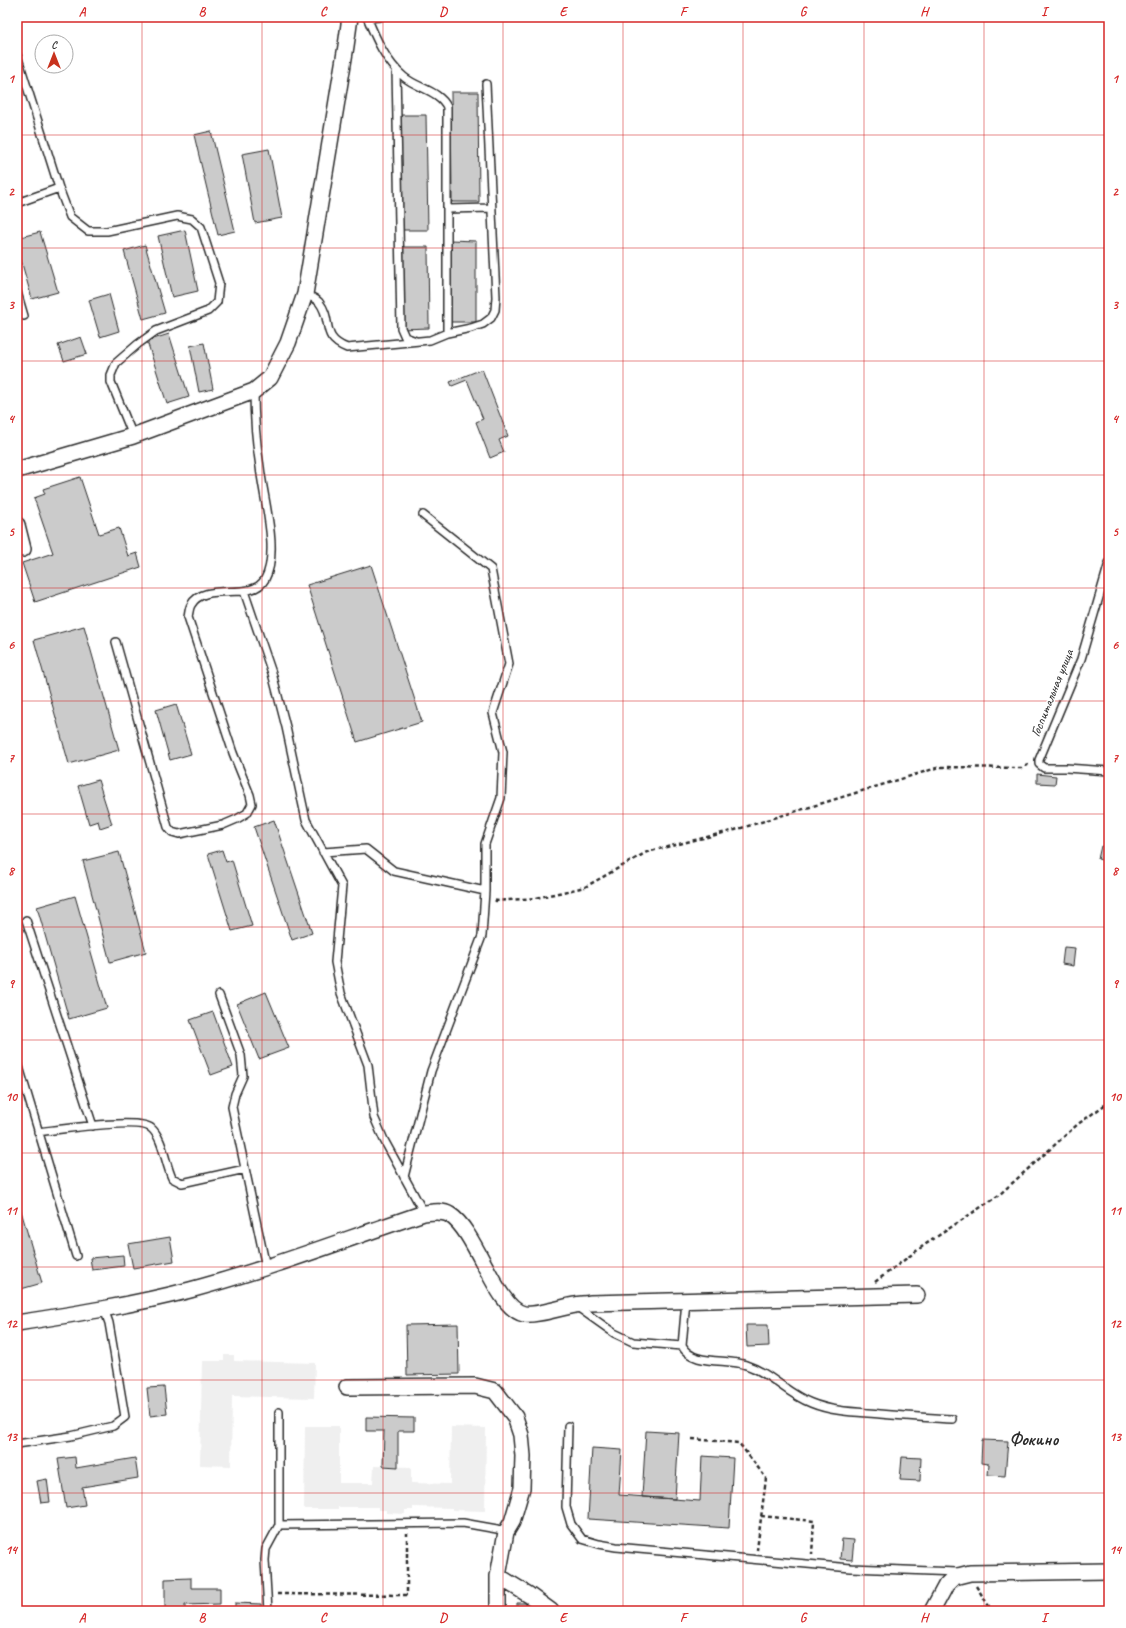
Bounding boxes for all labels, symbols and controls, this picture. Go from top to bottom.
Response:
text: A [79,4,87,20]
text: B [199,4,207,20]
text: C [320,4,328,20]
text: D [439,4,448,20]
text: E [560,4,569,20]
text: F [680,4,689,20]
text: G [800,4,808,20]
text: H [920,4,930,20]
text: I [1041,4,1050,20]
north arrow [34,34,74,74]
text: С [51,37,58,51]
text: 1 [8,71,16,87]
text: 1 [1112,71,1120,87]
text: 2 [8,184,15,200]
text: 2 [1112,184,1119,200]
text: 3 [8,297,15,313]
text: 3 [1112,297,1119,313]
text: 4 [8,411,16,427]
text: 4 [1112,411,1120,427]
text: 5 [8,524,15,540]
text: 5 [1112,524,1119,540]
text: 6 [8,637,15,653]
text: 6 [1112,637,1119,653]
street label: Госпитальная улица [1027,646,1078,739]
text: 7 [8,750,15,766]
text: 7 [1112,750,1119,766]
text: 8 [8,863,16,879]
text: 8 [1112,863,1120,879]
text: 9 [8,976,15,992]
text: 9 [1112,976,1119,992]
text: 10 [5,1089,18,1105]
text: 10 [1109,1089,1122,1105]
text: 11 [5,1203,19,1219]
text: 11 [1109,1203,1123,1219]
text: 12 [5,1316,18,1332]
text: 12 [1109,1316,1122,1332]
district label: Фокино [1010,1428,1059,1450]
text: 13 [5,1429,18,1445]
text: 13 [1109,1429,1122,1445]
text: 14 [5,1542,19,1558]
text: 14 [1109,1542,1123,1558]
text: A [79,1610,87,1626]
text: B [199,1610,207,1626]
text: C [320,1610,328,1626]
text: D [439,1610,448,1626]
text: E [560,1610,569,1626]
text: F [680,1610,689,1626]
text: G [800,1610,808,1626]
text: H [920,1610,930,1626]
text: I [1041,1610,1050,1626]

